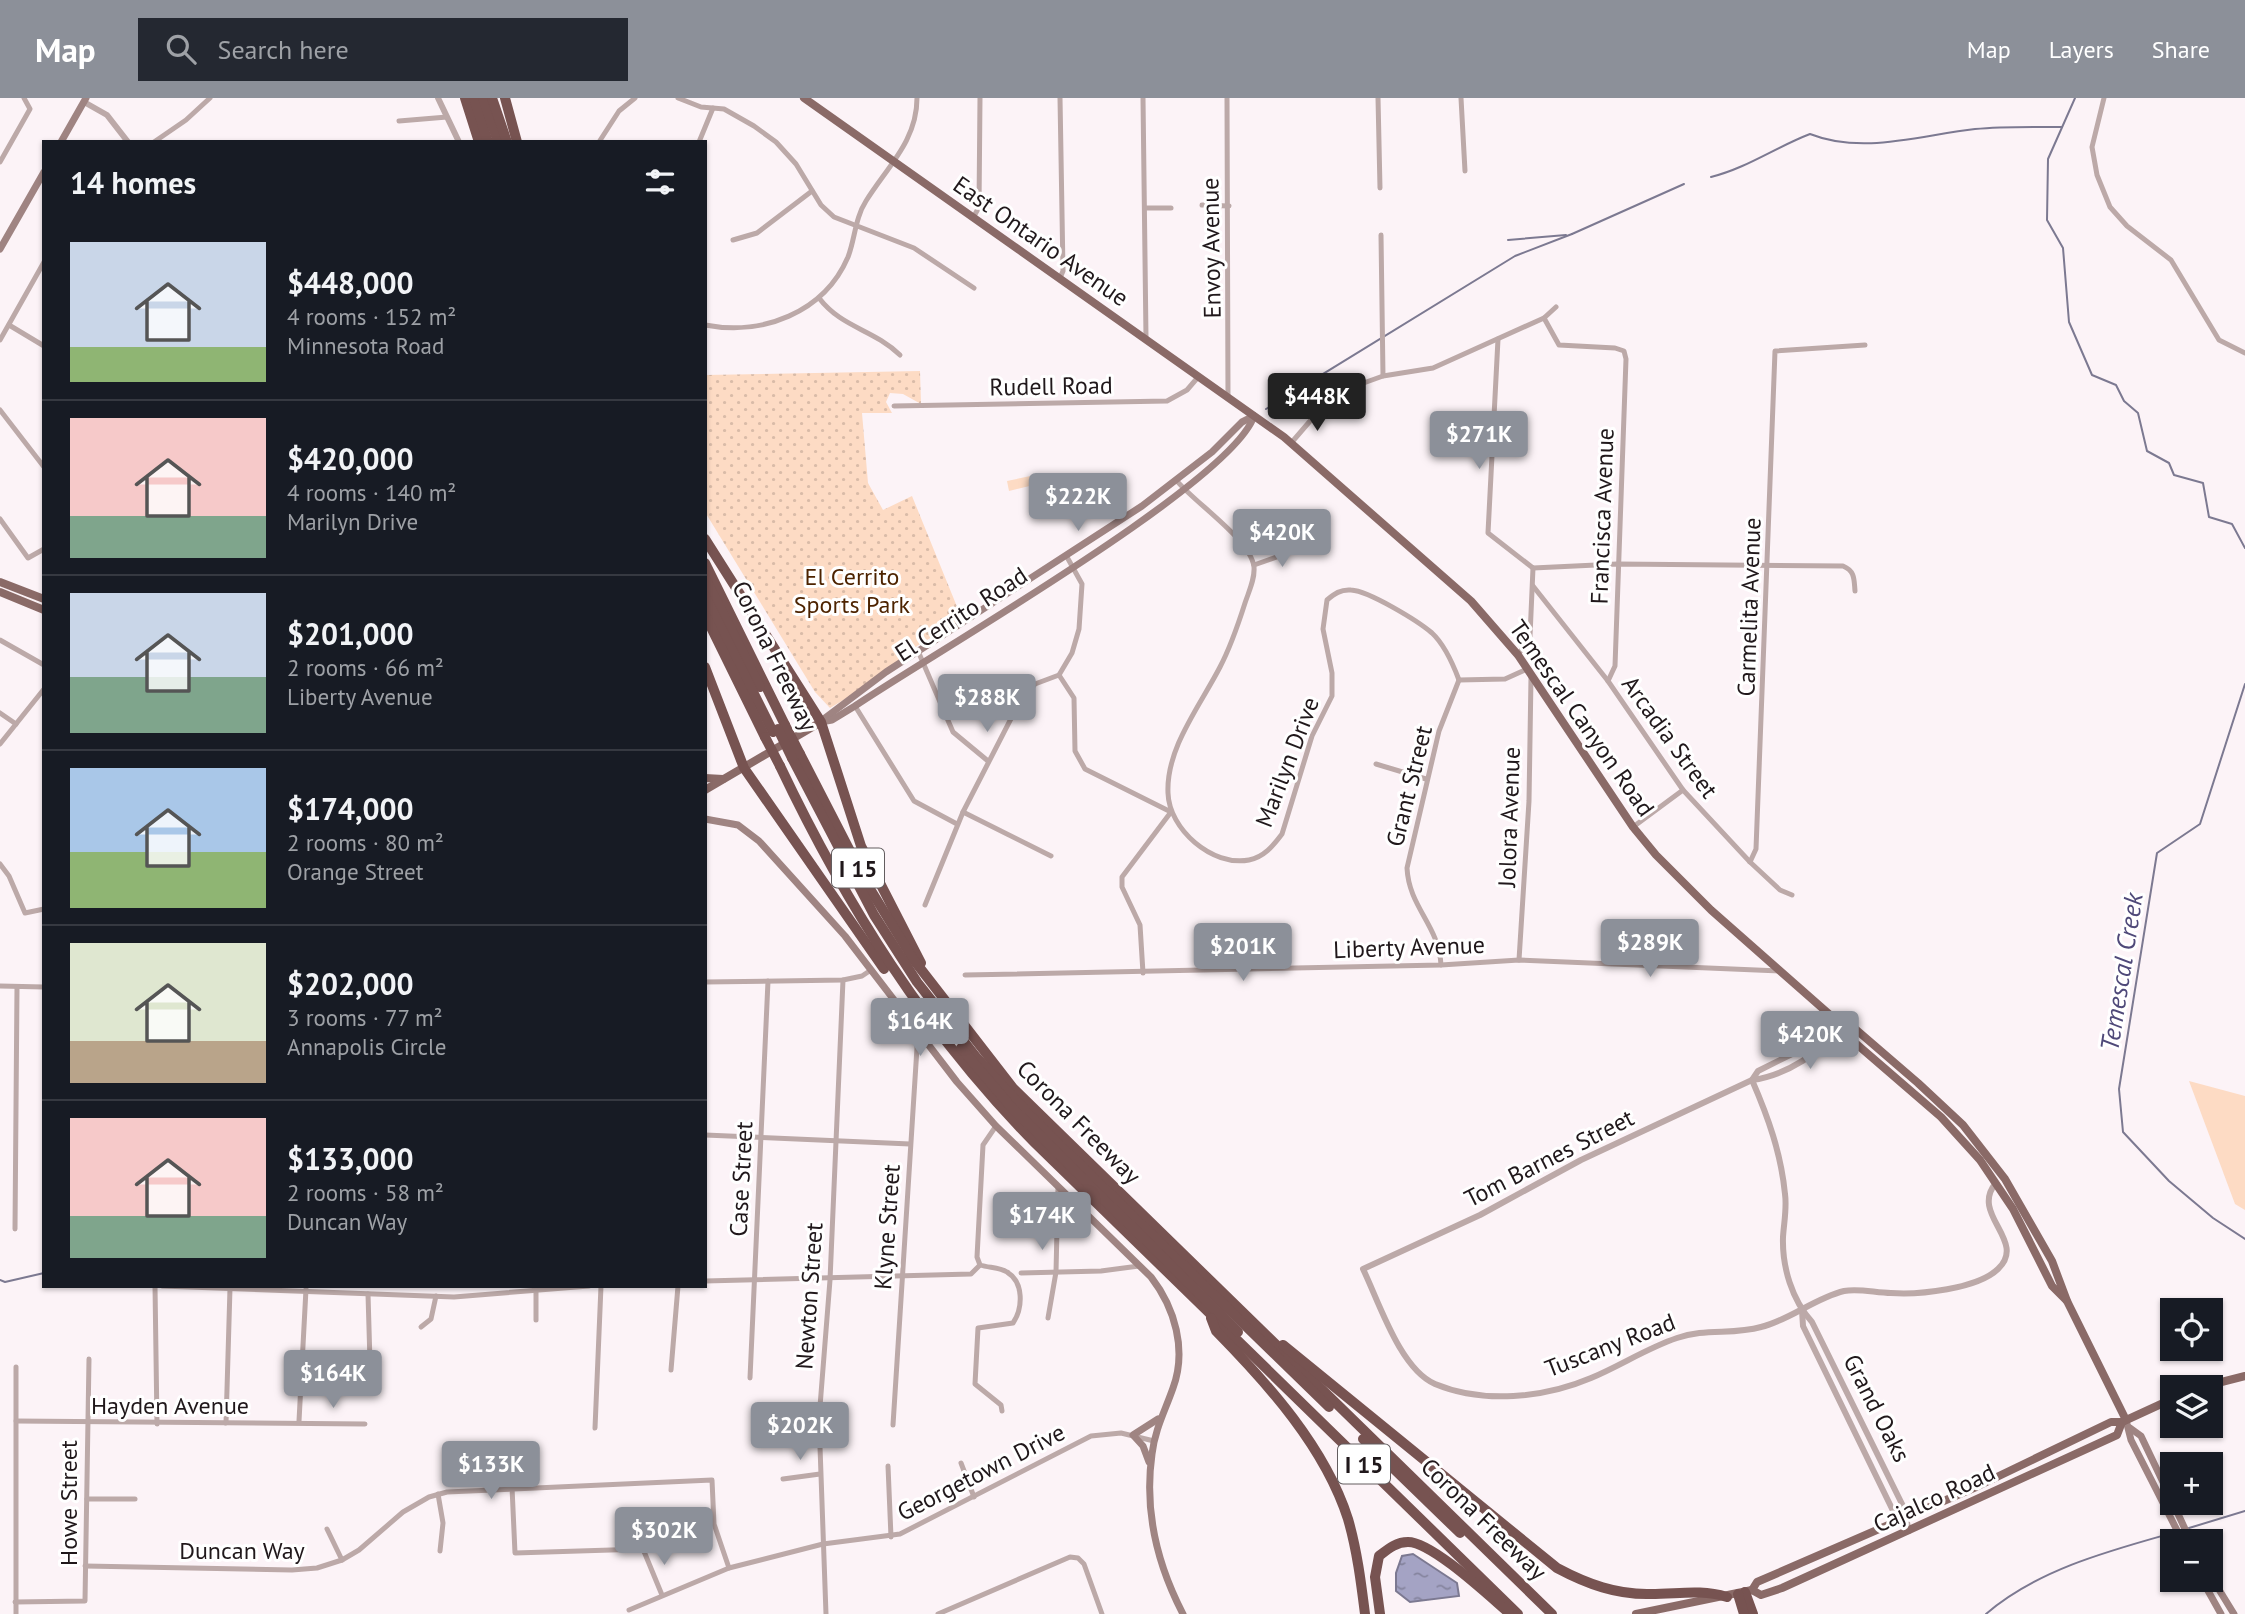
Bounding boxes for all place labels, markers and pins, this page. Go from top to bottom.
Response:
pin: $448K [1268,374,1366,433]
pin: $271K [1430,412,1528,471]
pin: $222K [1029,474,1127,533]
pin: $420K [1233,510,1331,569]
pin: $288K [938,674,1036,734]
pin: $289K [1601,920,1699,979]
pin: $201K [1194,924,1292,983]
pin: $164K [871,998,969,1058]
pin: $420K [1761,1012,1859,1071]
pin: $174K [993,1192,1091,1252]
pin: $164K [284,1350,382,1410]
pin: $202K [751,1402,849,1462]
pin: $133K [442,1442,540,1501]
pin: $302K [615,1508,713,1567]

